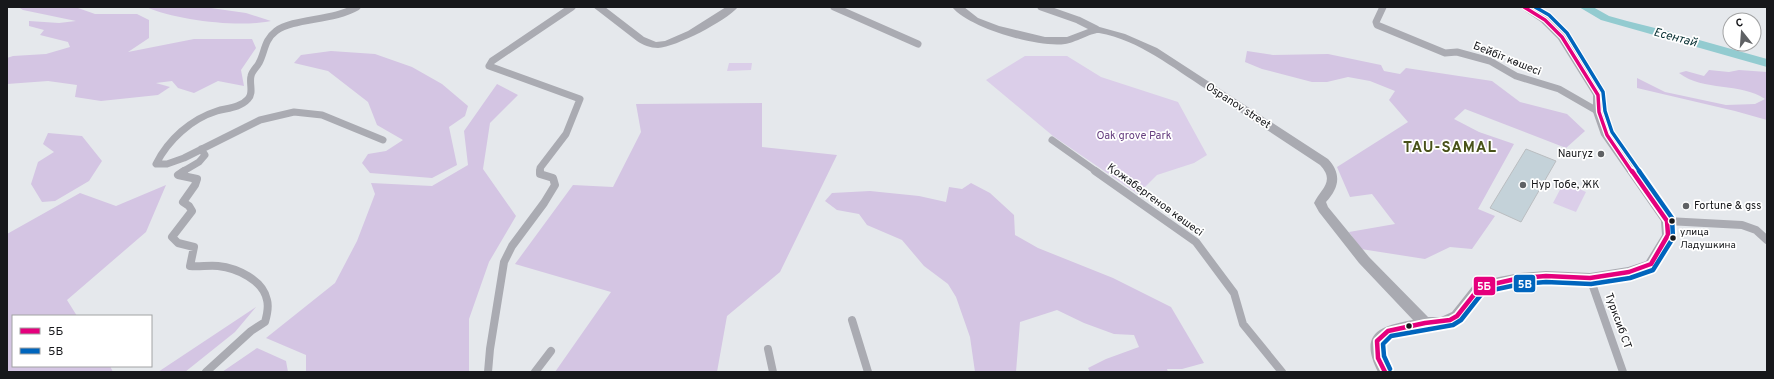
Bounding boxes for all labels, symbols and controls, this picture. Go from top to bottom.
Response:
north arrow [1722,12,1762,52]
text: С [1734,16,1745,31]
water label: Есентай [1652,25,1699,52]
street label: Бейбіт көшесі [1471,39,1543,79]
street label: Ospanov street [1203,80,1273,132]
park label: Oak grove Park [1096,129,1172,143]
district label: TAU-SAMAL [1403,139,1497,158]
place label: Nauryz [1558,147,1593,161]
marker: Nauryz [1596,149,1606,159]
street label: Қожабергенов көшесі [1104,160,1206,240]
place label: Нур Тобе, ЖК [1531,178,1599,192]
marker: Нур Тобе, ЖК [1518,180,1528,190]
place label: Fortune & gss [1694,199,1761,213]
marker: Fortune & gss [1681,201,1691,211]
unlabelled marker [1667,216,1677,226]
place label: улица Ладушкина [1680,226,1736,252]
marker: улица Ладушкина [1668,233,1678,243]
line badge: 5В [1513,274,1536,293]
line badge: 5Б [1473,276,1496,296]
text: 5В [1518,278,1532,292]
text: 5Б [1477,280,1491,294]
street label: Турксиб СТ [1601,291,1635,351]
legend [12,315,152,367]
unlabelled marker [1404,321,1414,331]
text: 5Б [48,324,63,340]
text: 5В [48,344,63,360]

